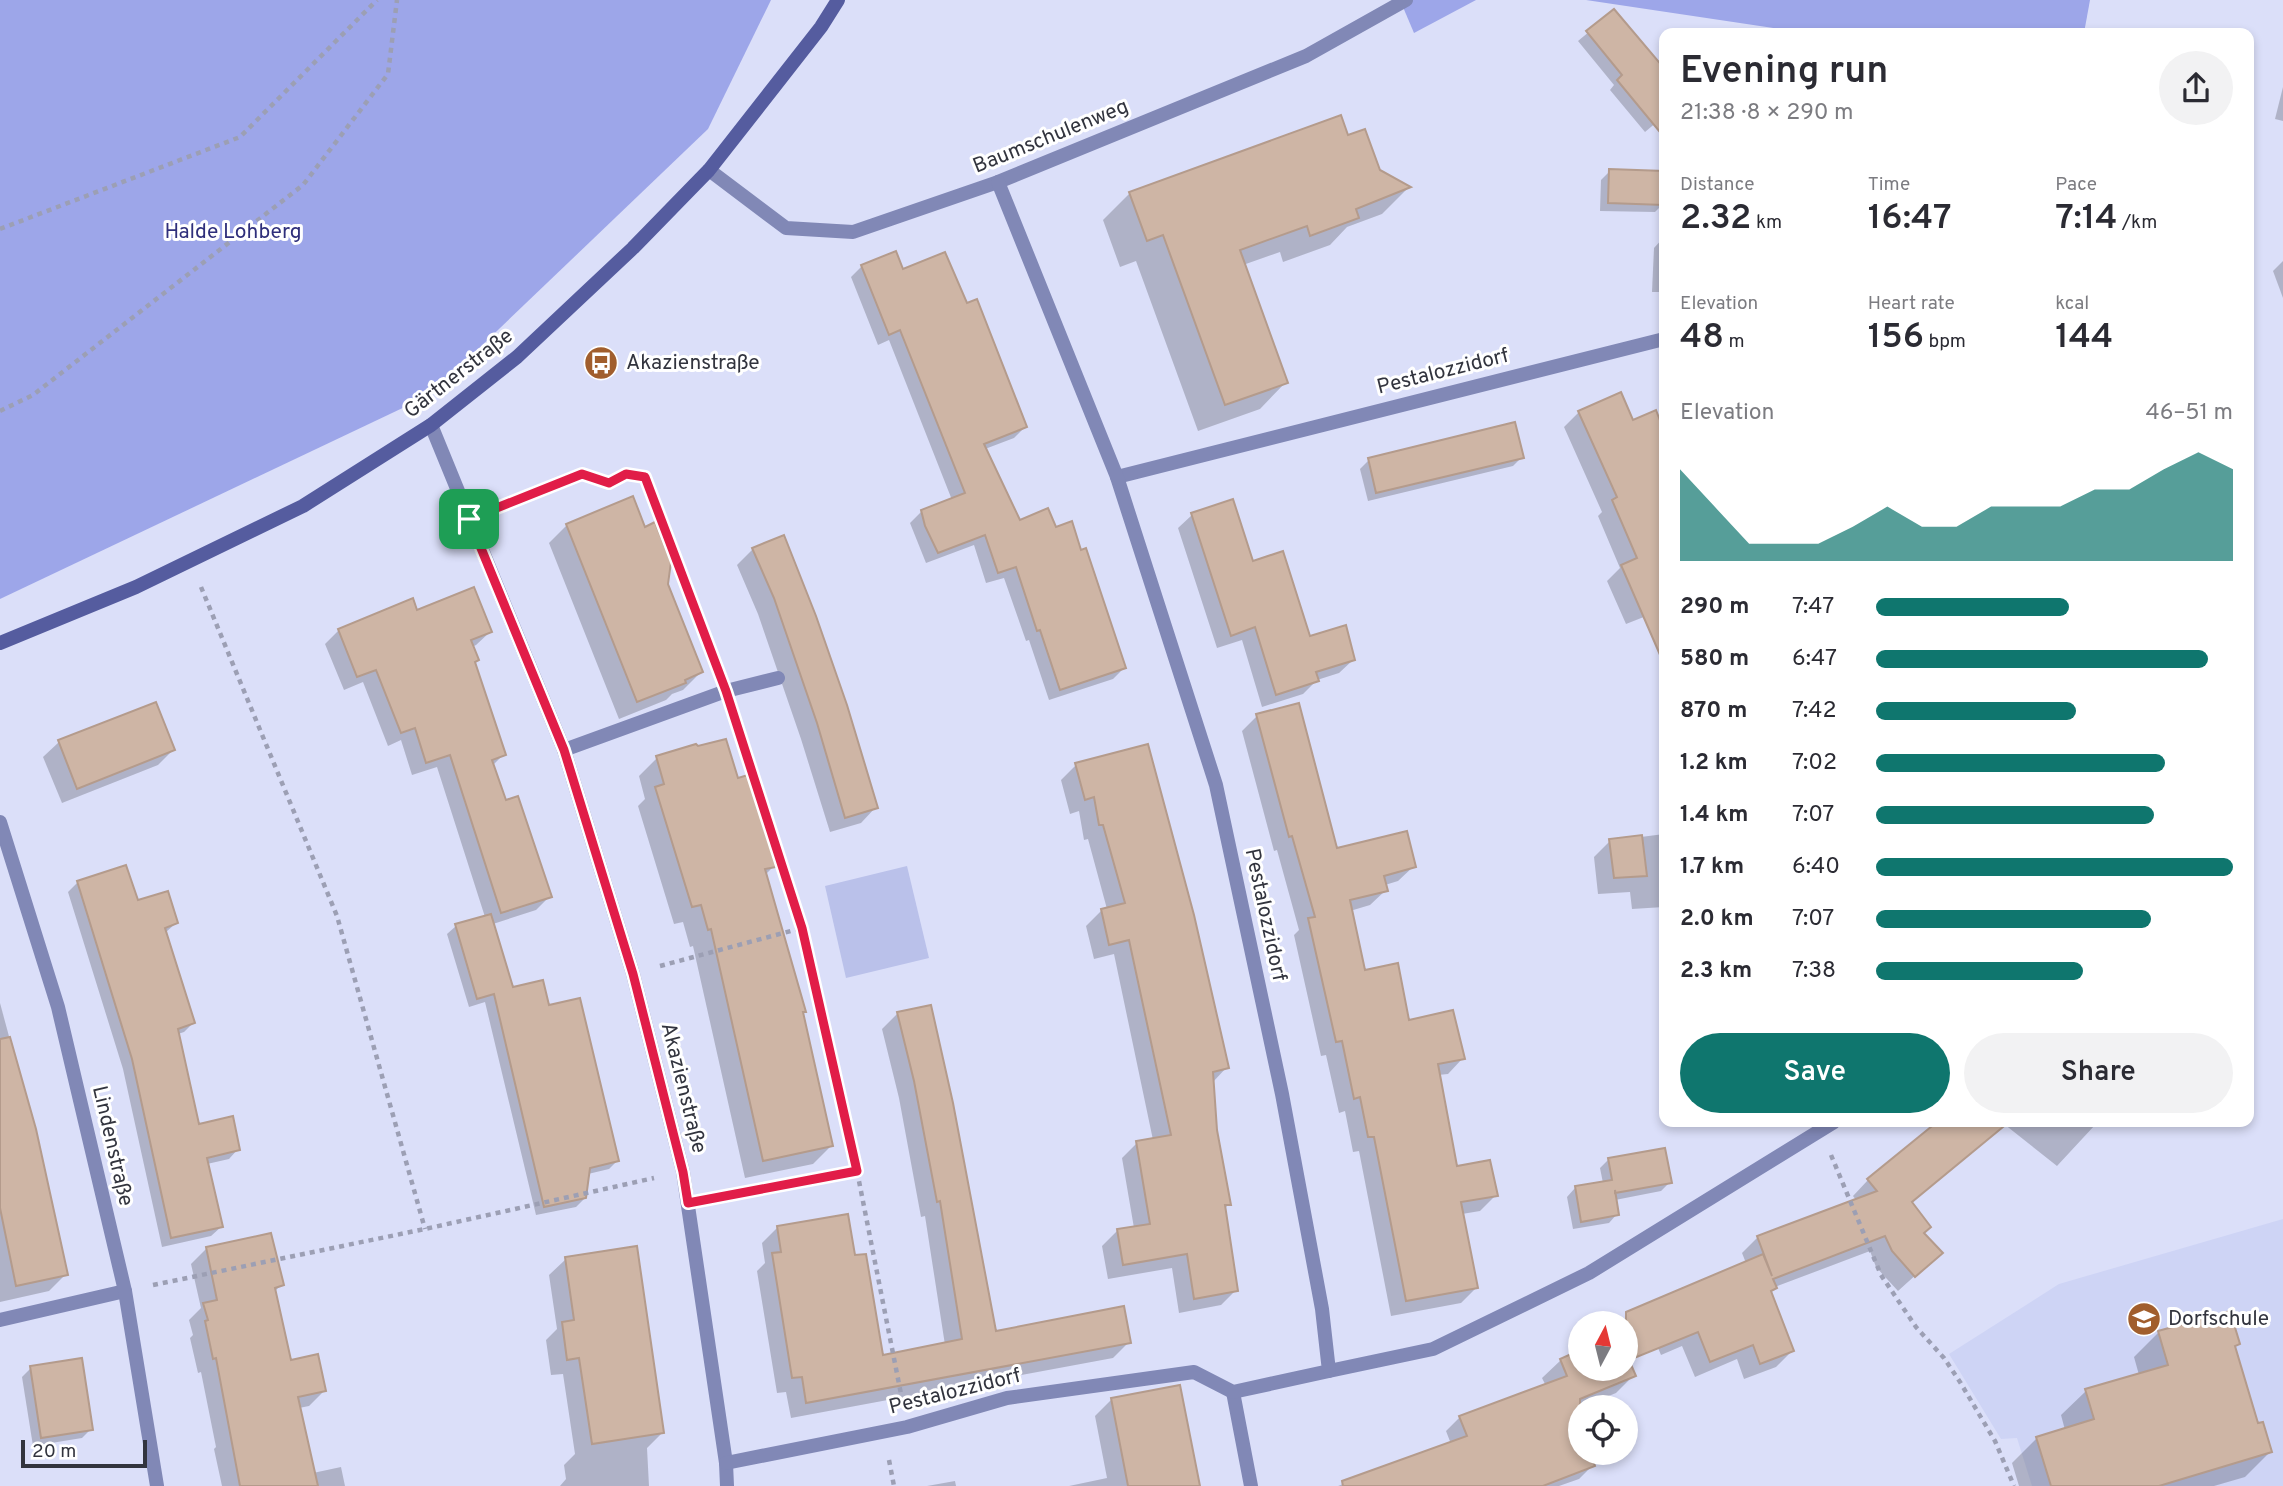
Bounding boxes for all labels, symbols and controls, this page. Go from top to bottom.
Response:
text: Evening run [1680,48,1888,97]
button: share [2159,51,2233,125]
street label: Baumschulenweg [969,93,1133,181]
text: 21:38 · 8 × 290 m [1680,99,1854,128]
text: Distance [1680,173,1755,197]
text: Time [1868,173,1910,197]
text: Pace [2055,173,2097,197]
text: 2.32 [1680,197,1751,241]
text: 16:47 [1868,197,1952,241]
text: 7:14 [2055,197,2118,241]
text: km [1751,211,1782,235]
text: /km [2118,211,2157,235]
park label: Halde Lohberg [164,219,302,246]
text: Elevation [1680,292,1758,316]
text: Heart rate [1868,292,1955,316]
text: kcal [2055,292,2089,316]
text: 48 [1680,316,1724,360]
text: 156 [1868,316,1924,360]
text: 144 [2055,316,2113,360]
street label: Gärtnerstraße [399,323,519,425]
text: m [1724,330,1745,354]
text: bpm [1924,330,1966,354]
street label: Pestalozzidorf [1374,343,1512,401]
bus stop icon: Akazienstraße [582,344,620,382]
place label: Akazienstraße [626,350,760,377]
text: Elevation [1680,399,1775,428]
text: 46–51 m [2146,399,2233,428]
pin [439,489,499,549]
icon: arrive [450,500,488,538]
text: 290 m [1680,593,1749,622]
text: 7:47 [1792,593,1834,622]
text: 580 m [1680,645,1749,674]
text: 6:47 [1792,645,1837,674]
text: 870 m [1680,697,1747,726]
text: 7:42 [1792,697,1837,726]
text: 1.2 km [1680,749,1748,778]
text: 7:02 [1792,749,1837,778]
text: 1.4 km [1680,801,1748,830]
text: 7:07 [1792,801,1834,830]
street label: Pestalozzidorf [1238,846,1292,984]
text: 1.7 km [1680,853,1744,882]
text: 6:40 [1792,853,1840,882]
text: 2.0 km [1680,905,1754,934]
text: 7:07 [1792,905,1834,934]
text: 2.3 km [1680,957,1752,986]
text: 7:38 [1792,957,1836,986]
street label: Akazienstraße [654,1020,712,1156]
button: Save [1680,1033,1950,1113]
button: Share [1964,1033,2233,1113]
street label: Lindenstraße [85,1083,139,1209]
school or university icon: Dorfschule [2125,1300,2163,1338]
place label: Dorfschule [2168,1306,2269,1333]
north arrow [1568,1311,1638,1381]
map controls [1568,1311,1638,1465]
street label: Pestalozzidorf [886,1363,1024,1421]
button: locate [1568,1395,1638,1465]
scale bar [21,1437,147,1469]
text: 20 m [32,1440,76,1464]

